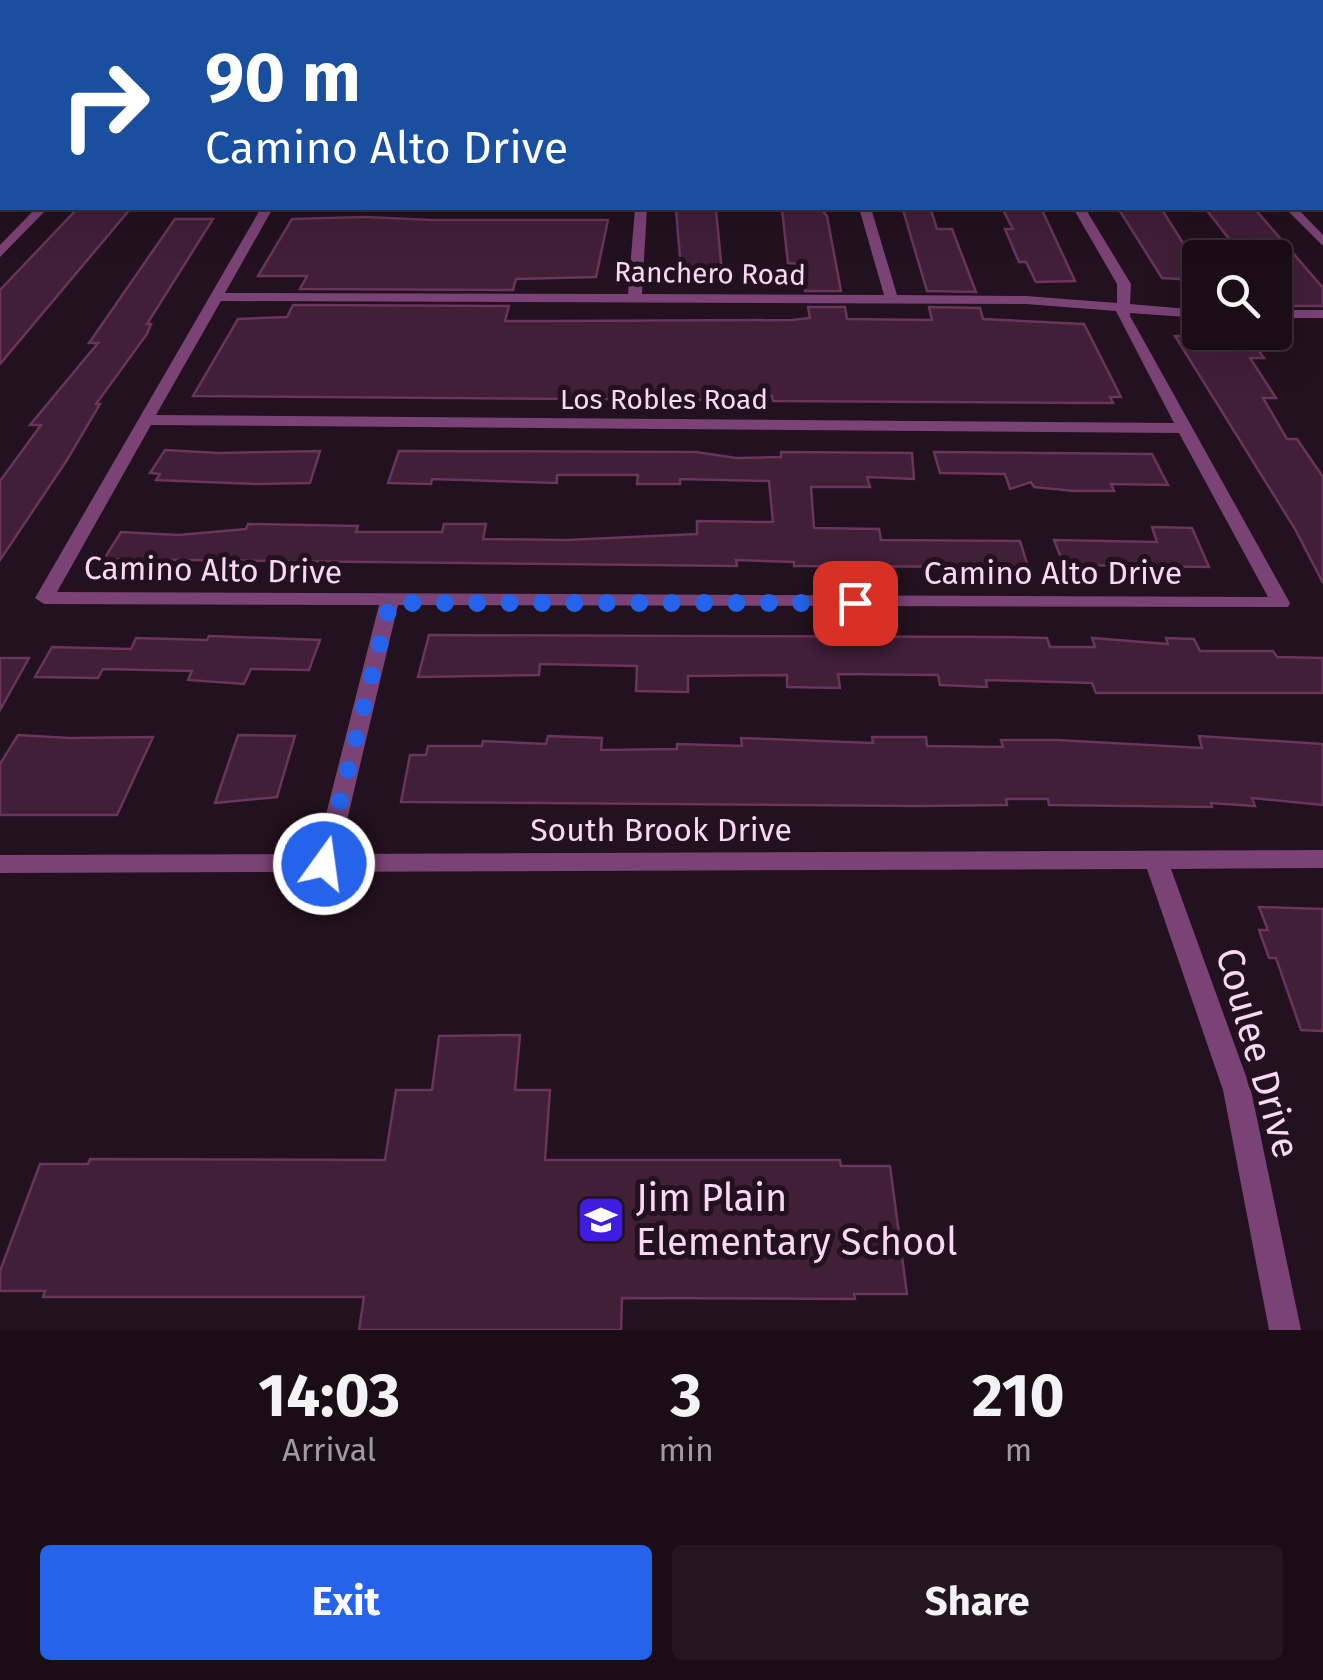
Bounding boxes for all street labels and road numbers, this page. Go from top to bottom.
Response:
street label: Ranchero Road [614,255,806,292]
street label: Los Robles Road [560,383,768,416]
street label: Camino Alto Drive [84,549,342,591]
street label: Camino Alto Drive [924,554,1182,592]
street label: South Brook Drive [530,811,792,849]
street label: Coulee Drive [1206,943,1310,1163]

